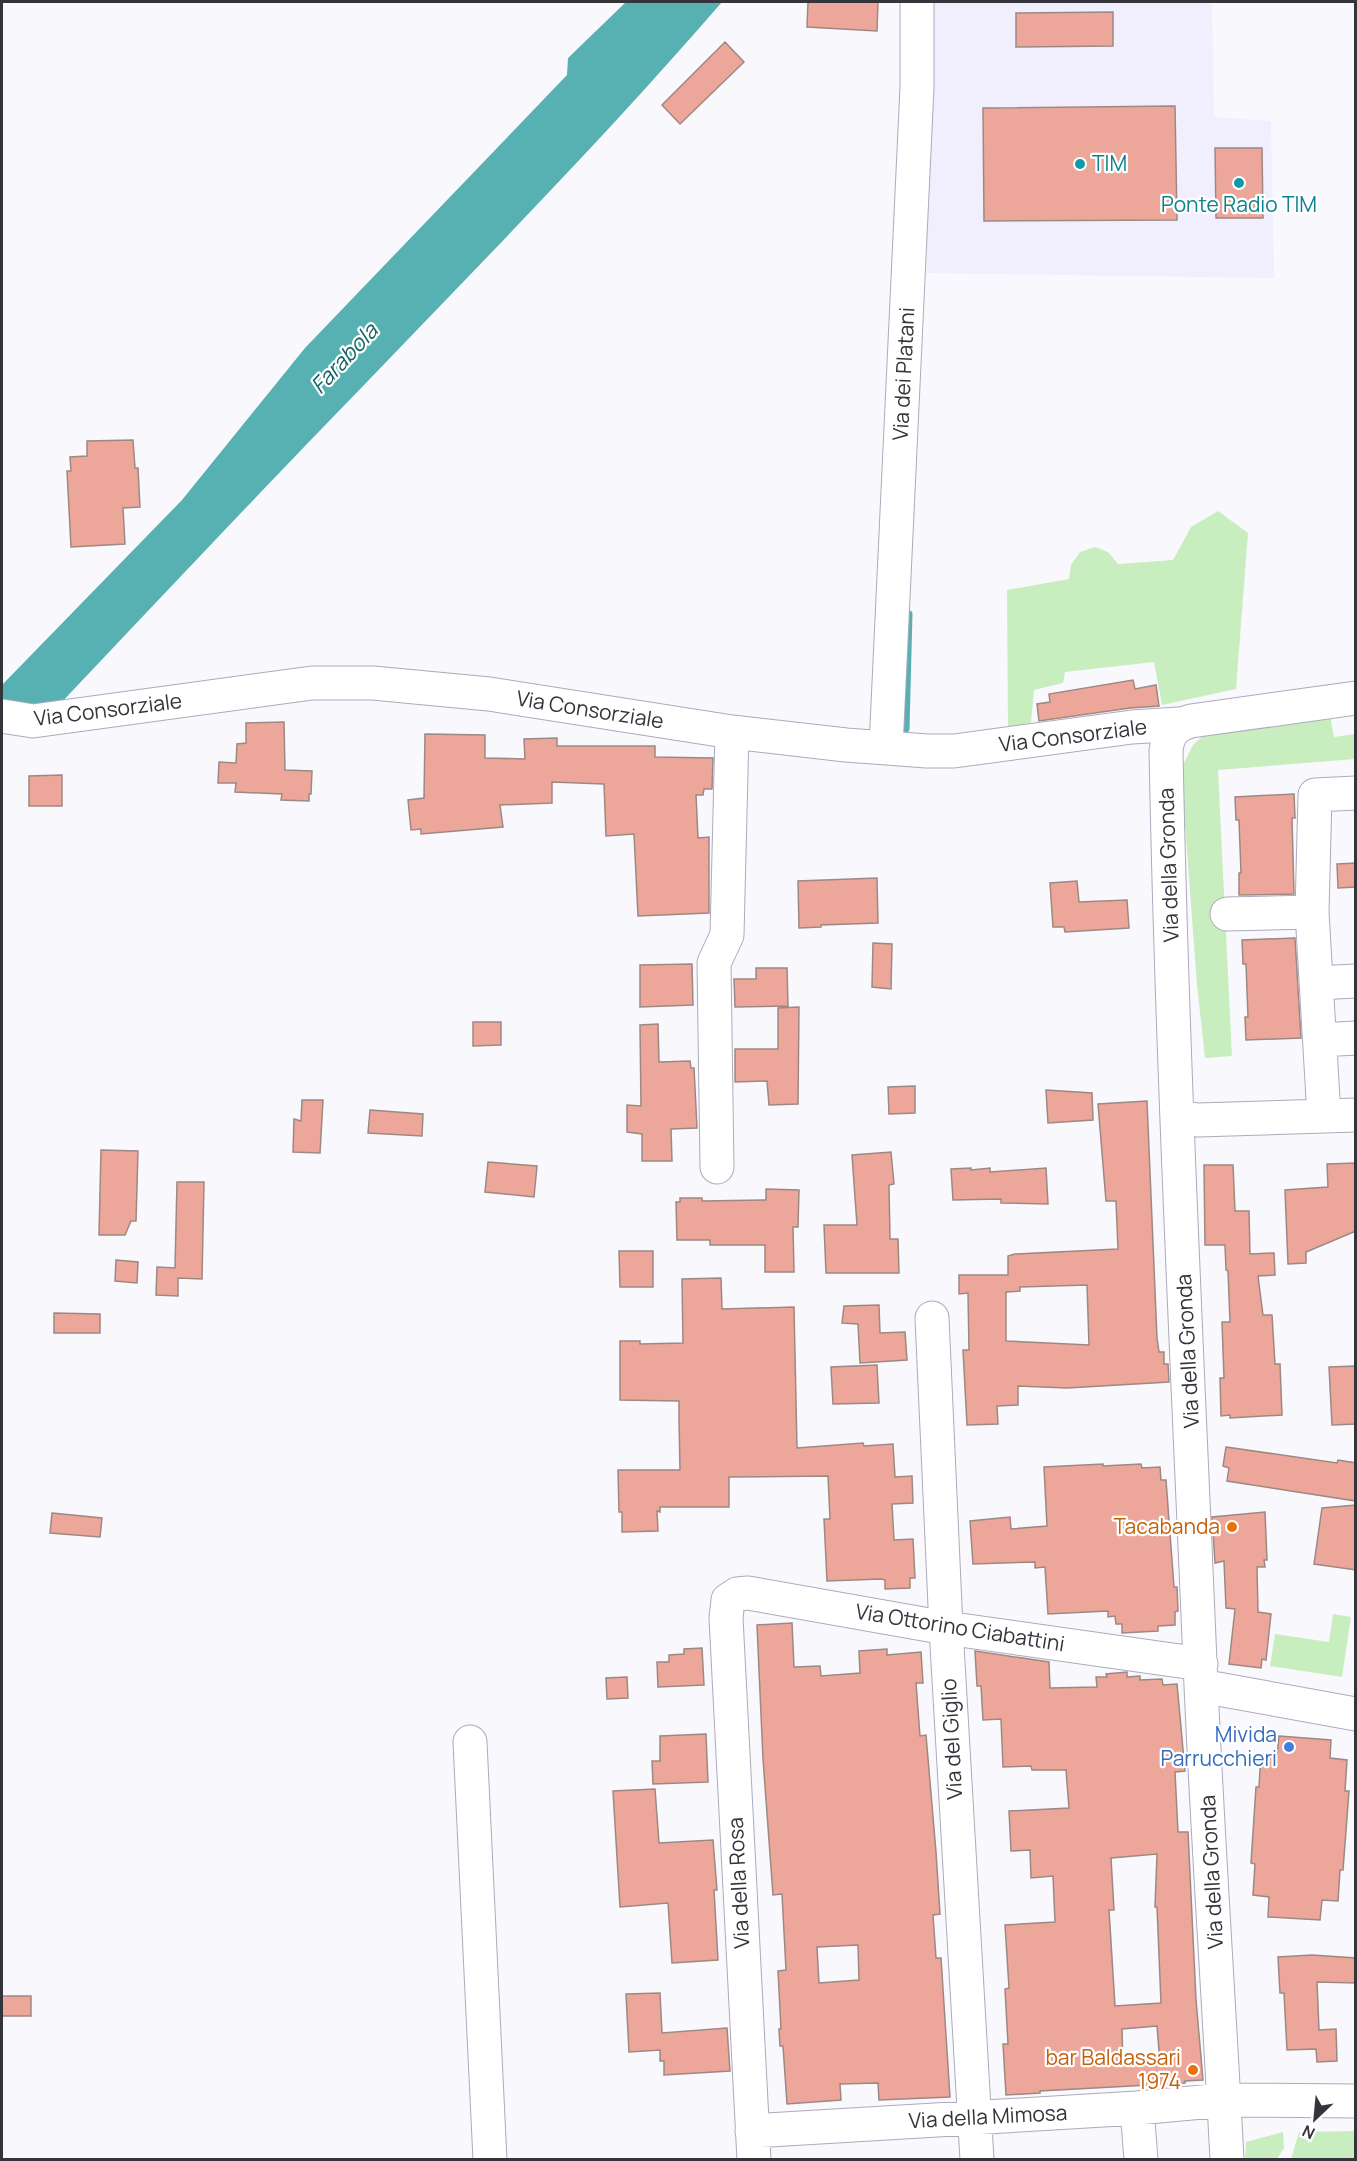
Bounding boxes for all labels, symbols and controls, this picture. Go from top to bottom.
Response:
place label: TIM [1092,149,1127,177]
marker: TIM [1073,157,1087,171]
marker: Ponte Radio TIM [1232,176,1246,190]
place label: Ponte Radio TIM [1161,190,1317,218]
street label: Via dei Platani [886,307,920,441]
water label: Farabola [304,315,385,400]
street label: Via Consorziale [514,684,666,734]
street label: Via Consorziale [32,686,183,732]
street label: Via Consorziale [997,712,1148,758]
street label: Via della Gronda [1151,787,1185,943]
street label: Via della Gronda [1169,1273,1205,1429]
place label: Tacabanda [1113,1512,1220,1540]
marker: Tacabanda [1225,1520,1239,1534]
street label: Via Ottorino Ciabattini [854,1597,1067,1657]
street label: Via del Giglio [934,1678,968,1800]
place label: Mivida Parrucchieri [1160,1720,1277,1772]
marker: Mivida Parrucchieri [1282,1740,1296,1754]
street label: Via della Gronda [1193,1794,1229,1950]
street label: Via della Rosa [721,1817,755,1950]
place label: bar Baldassari 1974 [1045,2043,1181,2095]
marker: bar Baldassari 1974 [1186,2063,1200,2077]
north arrow [1285,2089,1345,2149]
street label: Via della Mimosa [908,2098,1068,2134]
text: N [1298,2120,1318,2145]

